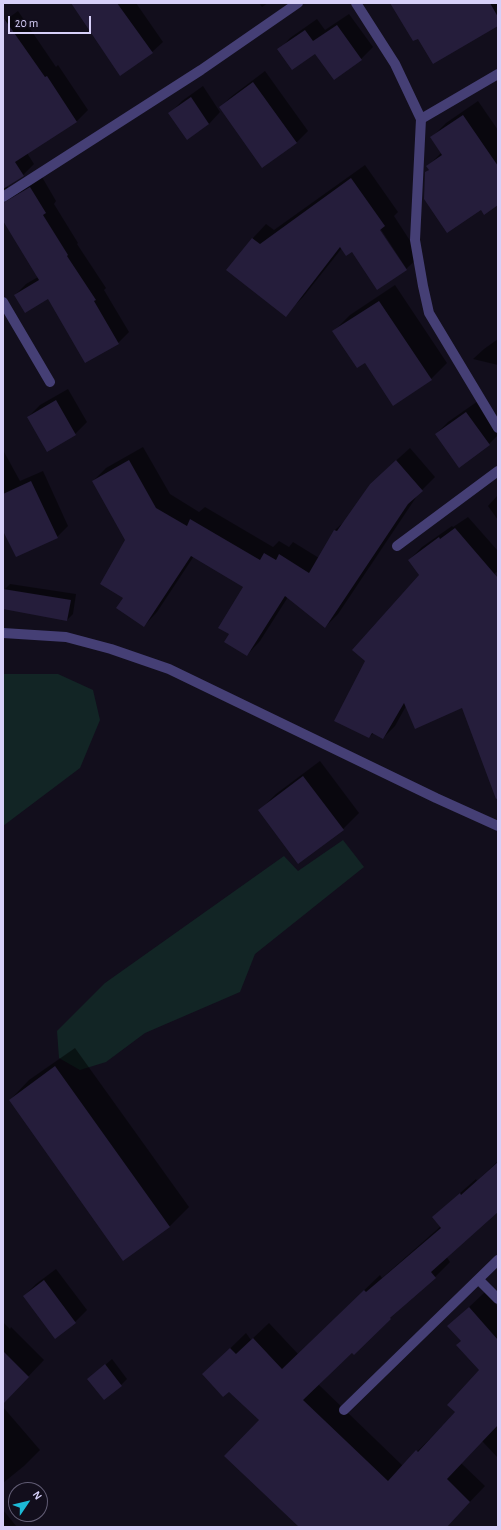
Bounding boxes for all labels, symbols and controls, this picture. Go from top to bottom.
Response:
scale bar [10,8,93,34]
text: 20 m [15,17,38,29]
north arrow [8,1482,48,1522]
text: N [31,1489,44,1502]

